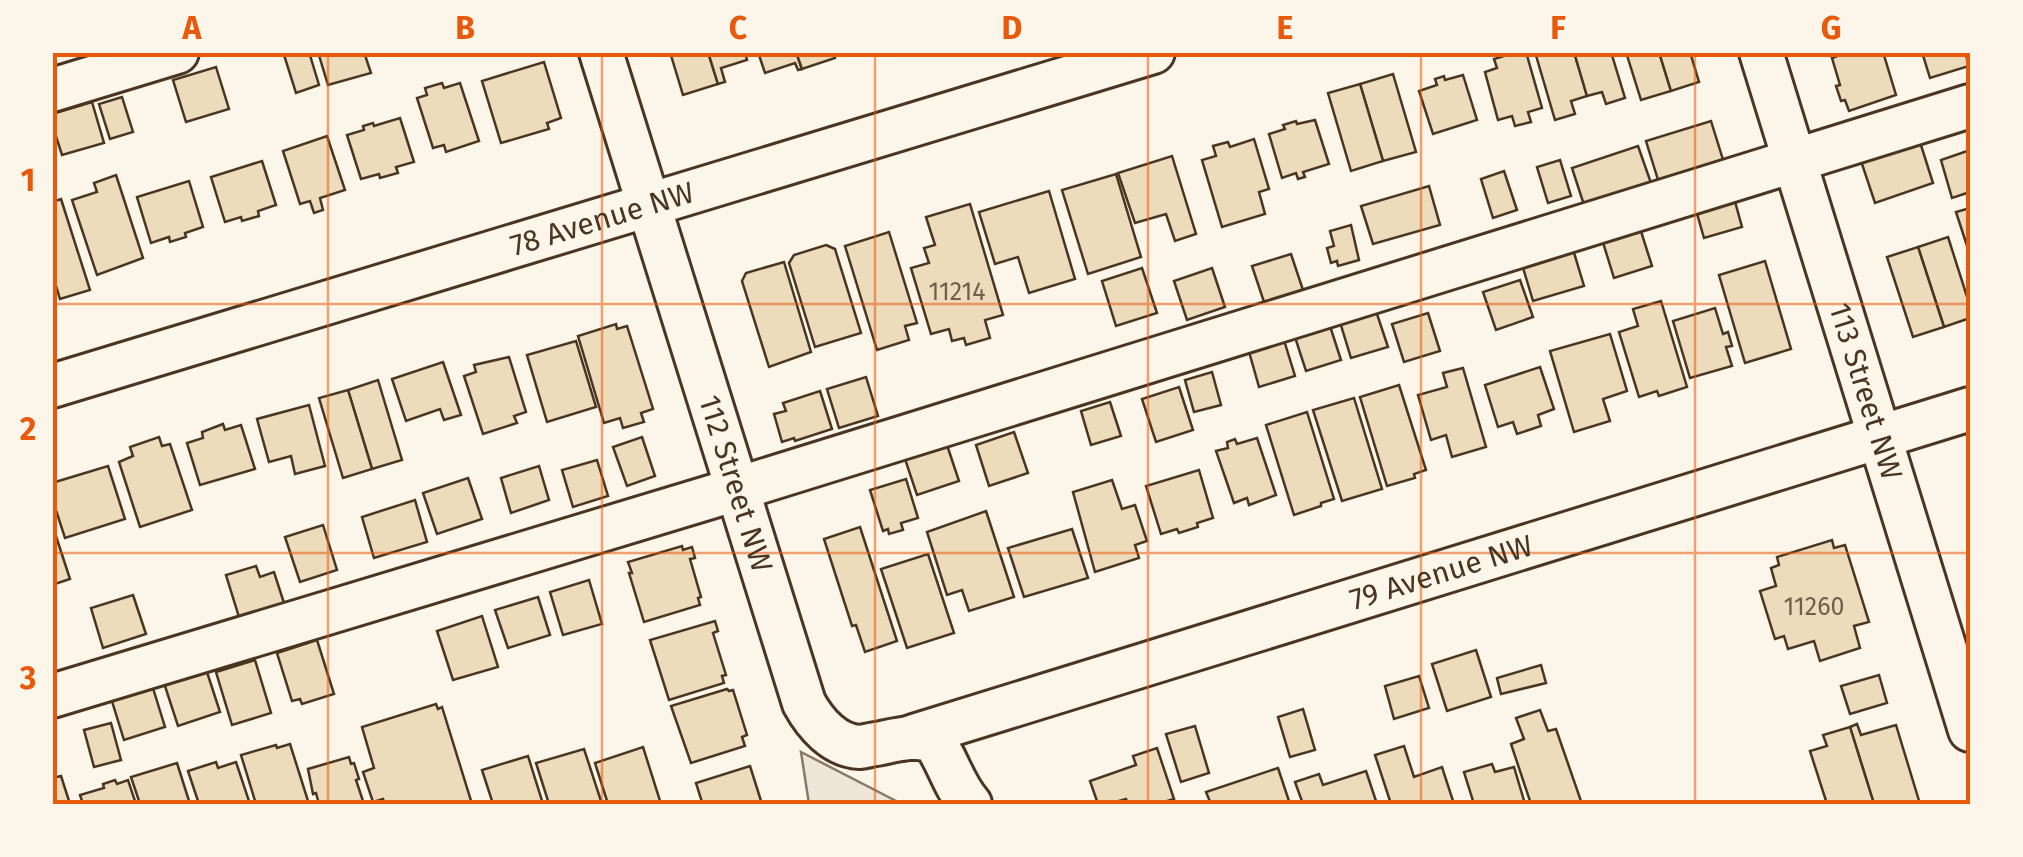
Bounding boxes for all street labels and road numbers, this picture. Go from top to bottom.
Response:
street label: 78 Avenue NW [506,174,699,264]
street label: 113 Street NW [1821,298,1910,484]
street label: 112 Street NW [691,391,780,576]
street label: 79 Avenue NW [1346,527,1537,618]

